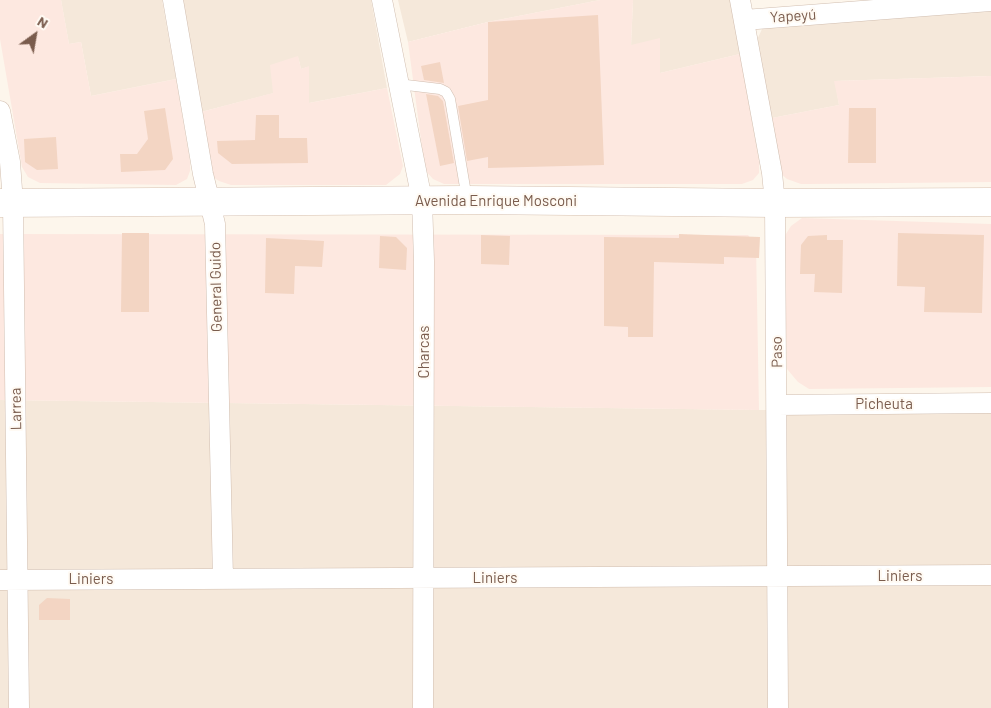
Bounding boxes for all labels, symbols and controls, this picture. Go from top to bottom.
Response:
street label: Yapeyú [769,5,817,27]
north arrow [10,10,60,60]
text: N [35,12,52,32]
street label: Avenida Enrique Mosconi [415,192,577,210]
street label: General Guido [206,242,226,332]
street label: Charcas [415,326,433,378]
street label: Paso [768,336,786,368]
street label: Larrea [7,388,25,430]
street label: Picheuta [855,395,913,413]
street label: Liniers [878,567,922,585]
street label: Liniers [473,569,517,587]
street label: Liniers [69,570,113,588]

